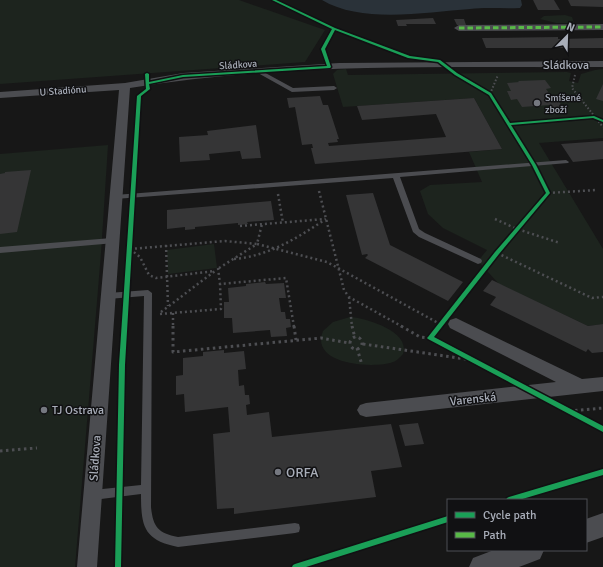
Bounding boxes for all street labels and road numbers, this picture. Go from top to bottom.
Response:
street label: Sládkova [219,58,258,72]
street label: Sládkova [543,58,589,73]
street label: U Stadiónu [39,83,87,99]
street label: Varenská [449,390,497,409]
street label: Sládkova [86,435,105,482]

